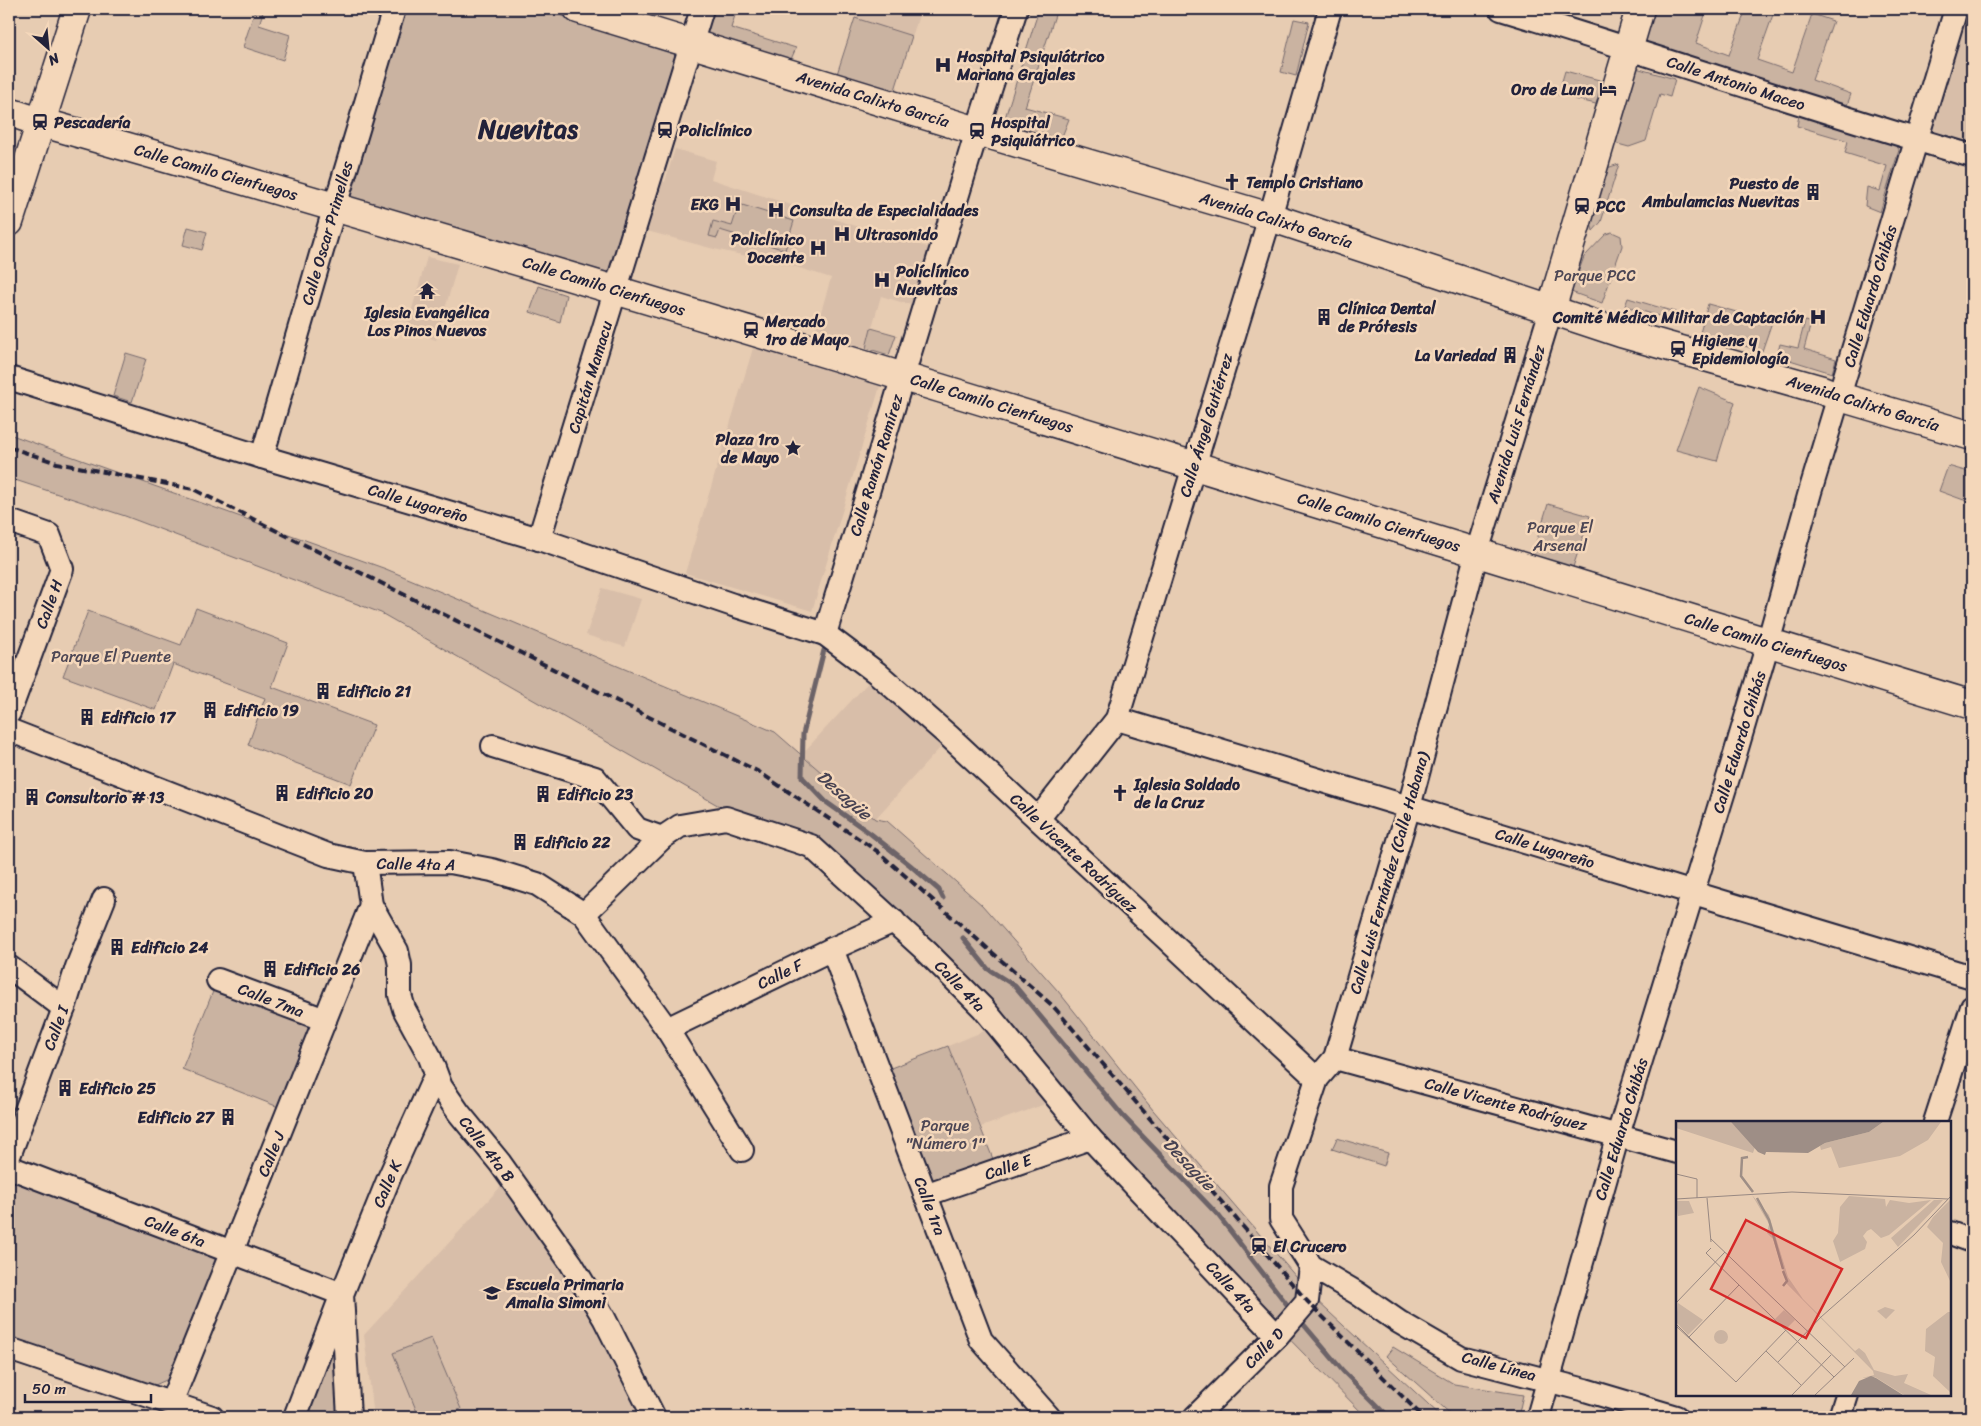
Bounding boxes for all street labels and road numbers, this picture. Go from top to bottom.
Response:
street label: Calle Antonio Maceo [1663,47,1809,119]
street label: Avenida Calixto García [792,62,954,136]
street label: Calle Camilo Cienfuegos [131,135,302,209]
street label: Calle Oscar Primelles [293,157,362,308]
street label: Avenida Calixto García [1195,183,1357,257]
street label: Calle Eduardo Chibás [1835,221,1906,371]
street label: Calle Camilo Cienfuegos [519,247,690,325]
street label: Capitán Mamacu [559,317,621,437]
street label: Avenida Luis Fernández [1478,341,1554,508]
street label: Calle Ángel Gutiérrez [1170,349,1242,501]
street label: Calle Camilo Cienfuegos [907,364,1078,442]
street label: Avenida Calixto García [1782,366,1944,440]
street label: Calle Ramón Ramírez [841,390,911,540]
street label: Calle Lugareño [365,475,472,531]
street label: Calle Camilo Cienfuegos [1294,483,1465,561]
street label: Calle H [27,575,72,633]
street label: Calle Camilo Cienfuegos [1681,603,1852,681]
street label: Calle Eduardo Chibás [1704,667,1775,817]
street label: Calle Luis Fernández (Calle Habana) [1340,747,1438,998]
street label: Calle Vicente Rodríguez [1003,785,1145,921]
street label: Calle Lugareño [1492,819,1599,877]
street label: Calle 4ta A [376,849,456,879]
street label: Calle F [752,950,809,998]
street label: Calle 4ta [927,953,993,1019]
street label: Calle 7ma [234,974,308,1026]
street label: Calle I [35,1000,78,1055]
street label: Calle Eduardo Chibás [1586,1054,1657,1204]
street label: Calle Vicente Rodríguez [1422,1068,1591,1140]
street label: Calle 4ta B [451,1109,523,1189]
street label: Calle J [249,1126,293,1181]
street label: Calle E [980,1145,1037,1189]
street label: Calle K [364,1154,410,1212]
street label: Calle 1ra [906,1172,954,1240]
street label: Calle 6ta [140,1206,210,1256]
street label: Calle 4ta [1199,1254,1263,1320]
street label: Calle D [1237,1320,1292,1376]
street label: Calle Línea [1459,1342,1539,1390]

